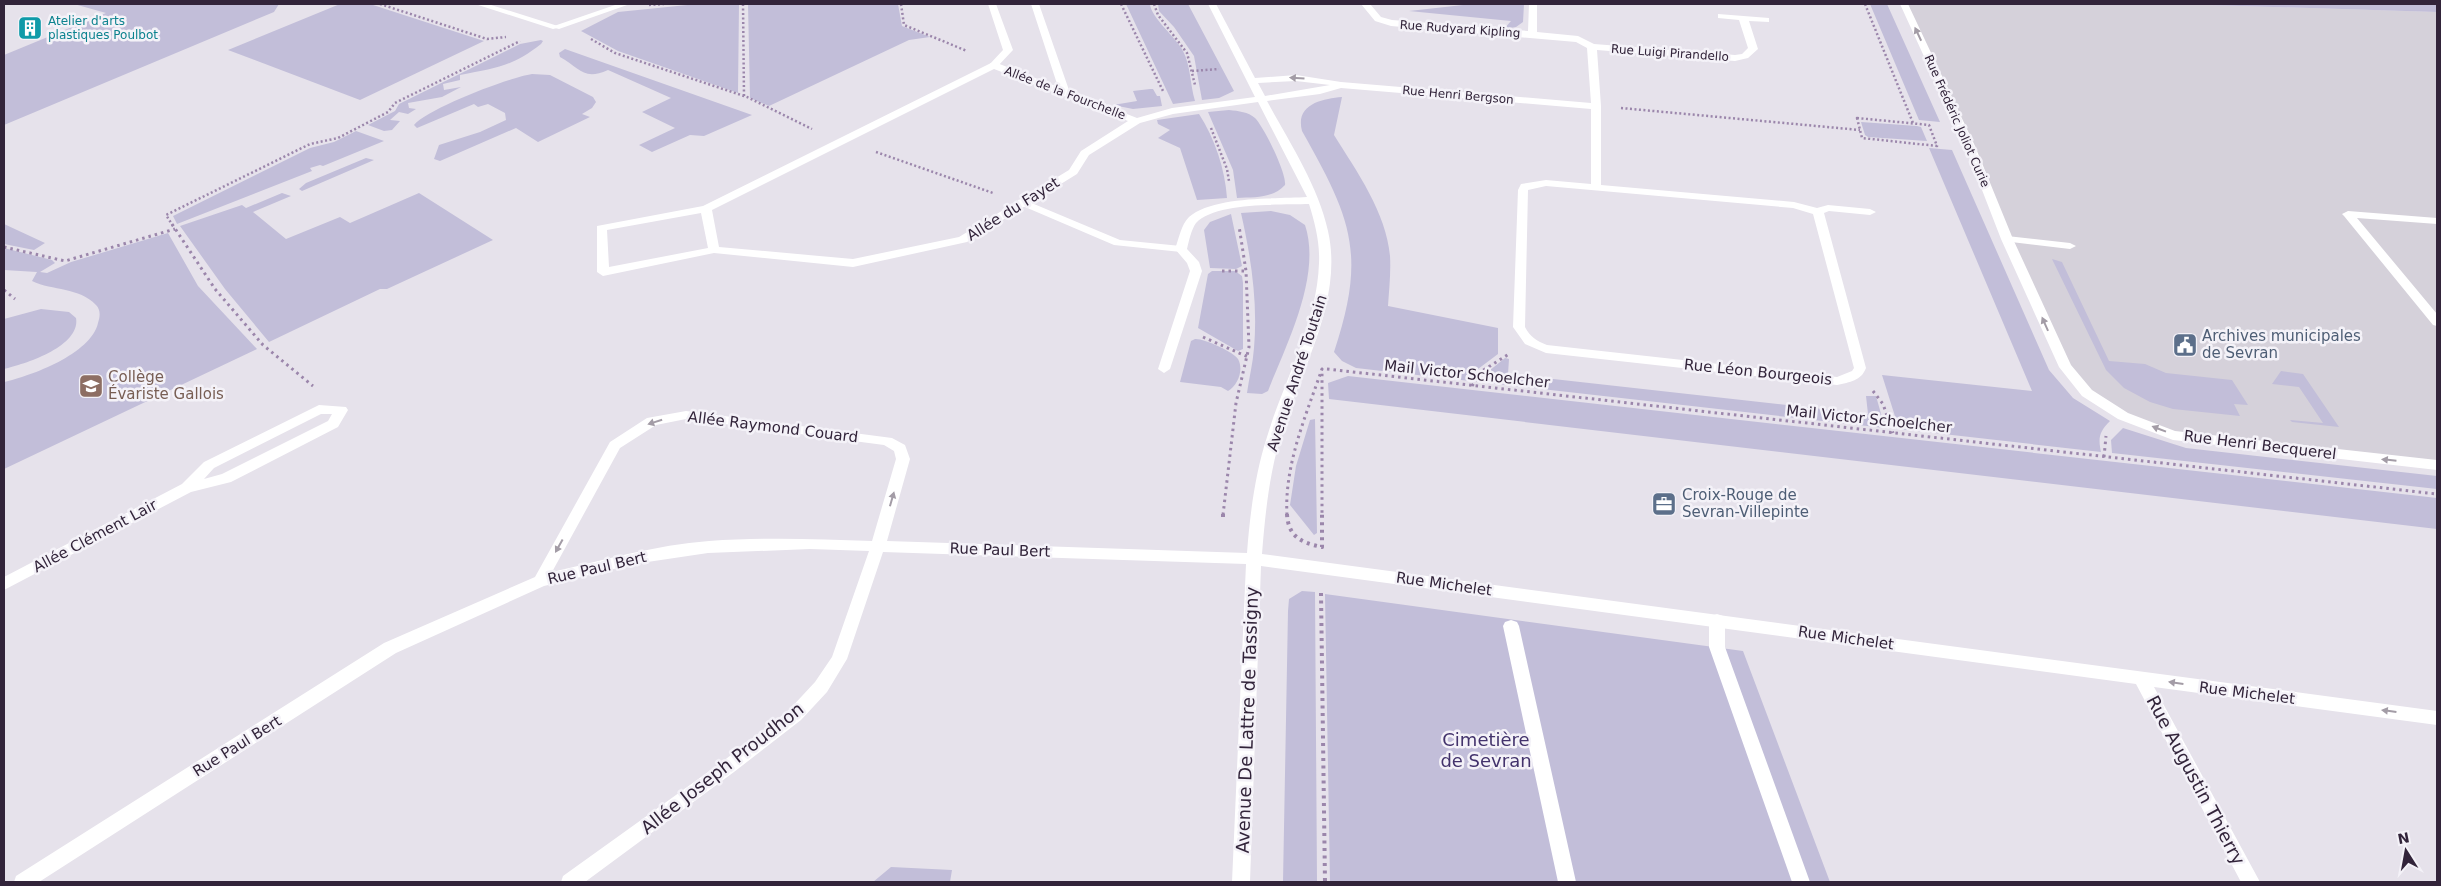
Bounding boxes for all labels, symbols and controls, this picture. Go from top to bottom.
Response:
place label: Atelier d'arts plastiques Poulbot [48,14,158,42]
building icon: Atelier d'arts plastiques Poulbot [17,15,43,41]
street label: Rue Rudyard Kipling [1399,18,1521,40]
one-way arrow [1914,27,1922,41]
street label: Rue Luigi Pirandello [1611,42,1729,64]
street label: Rue Frédéric Joliot Curie [1921,53,1993,189]
street label: Allée de la Fourchelle [1003,63,1127,123]
one-way arrow [1289,74,1305,82]
street label: Rue Henri Bergson [1402,83,1514,107]
street label: Allée du Fayet [963,173,1063,245]
street label: Avenue André Toutain [1263,292,1331,454]
one-way arrow [2041,317,2049,331]
place label: Archives municipales de Sevran [2202,327,2361,362]
public building icon: Archives municipales de Sevran [2172,332,2198,358]
street label: Rue Léon Bourgeois [1683,355,1833,389]
street label: Mail Victor Schoelcher [1383,356,1552,392]
place label: Collège Évariste Gallois [108,368,224,403]
school or university icon: Collège Évariste Gallois [78,373,104,399]
street label: Mail Victor Schoelcher [1785,401,1954,437]
street label: Allée Raymond Couard [687,408,859,446]
one-way arrow [647,418,662,426]
one-way arrow [2151,425,2166,433]
street label: Rue Henri Becquerel [2183,427,2337,463]
one-way arrow [2380,456,2396,464]
place label: Croix-Rouge de Sevran-Villepinte [1682,486,1809,521]
office icon: Croix-Rouge de Sevran-Villepinte [1651,491,1677,517]
one-way arrow [888,492,896,507]
street label: Allée Clément Lair [30,495,161,576]
one-way arrow [555,539,563,554]
street label: Rue Paul Bert [949,539,1051,561]
street label: Rue Paul Bert [546,548,648,588]
street label: Rue Michelet [1395,568,1493,600]
street label: Avenue De Lattre de Tassigny [1232,586,1262,854]
street label: Rue Michelet [1797,622,1895,654]
street label: Rue Michelet [2198,678,2296,708]
one-way arrow [2167,679,2183,687]
street label: Rue Augustin Thierry [2142,692,2250,869]
street label: Allée Joseph Proudhon [636,698,808,838]
one-way arrow [2381,707,2397,715]
street label: Rue Paul Bert [189,712,285,780]
park label: Cimetière de Sevran [1440,729,1532,771]
north arrow [2381,826,2431,876]
text: N [2396,829,2411,847]

